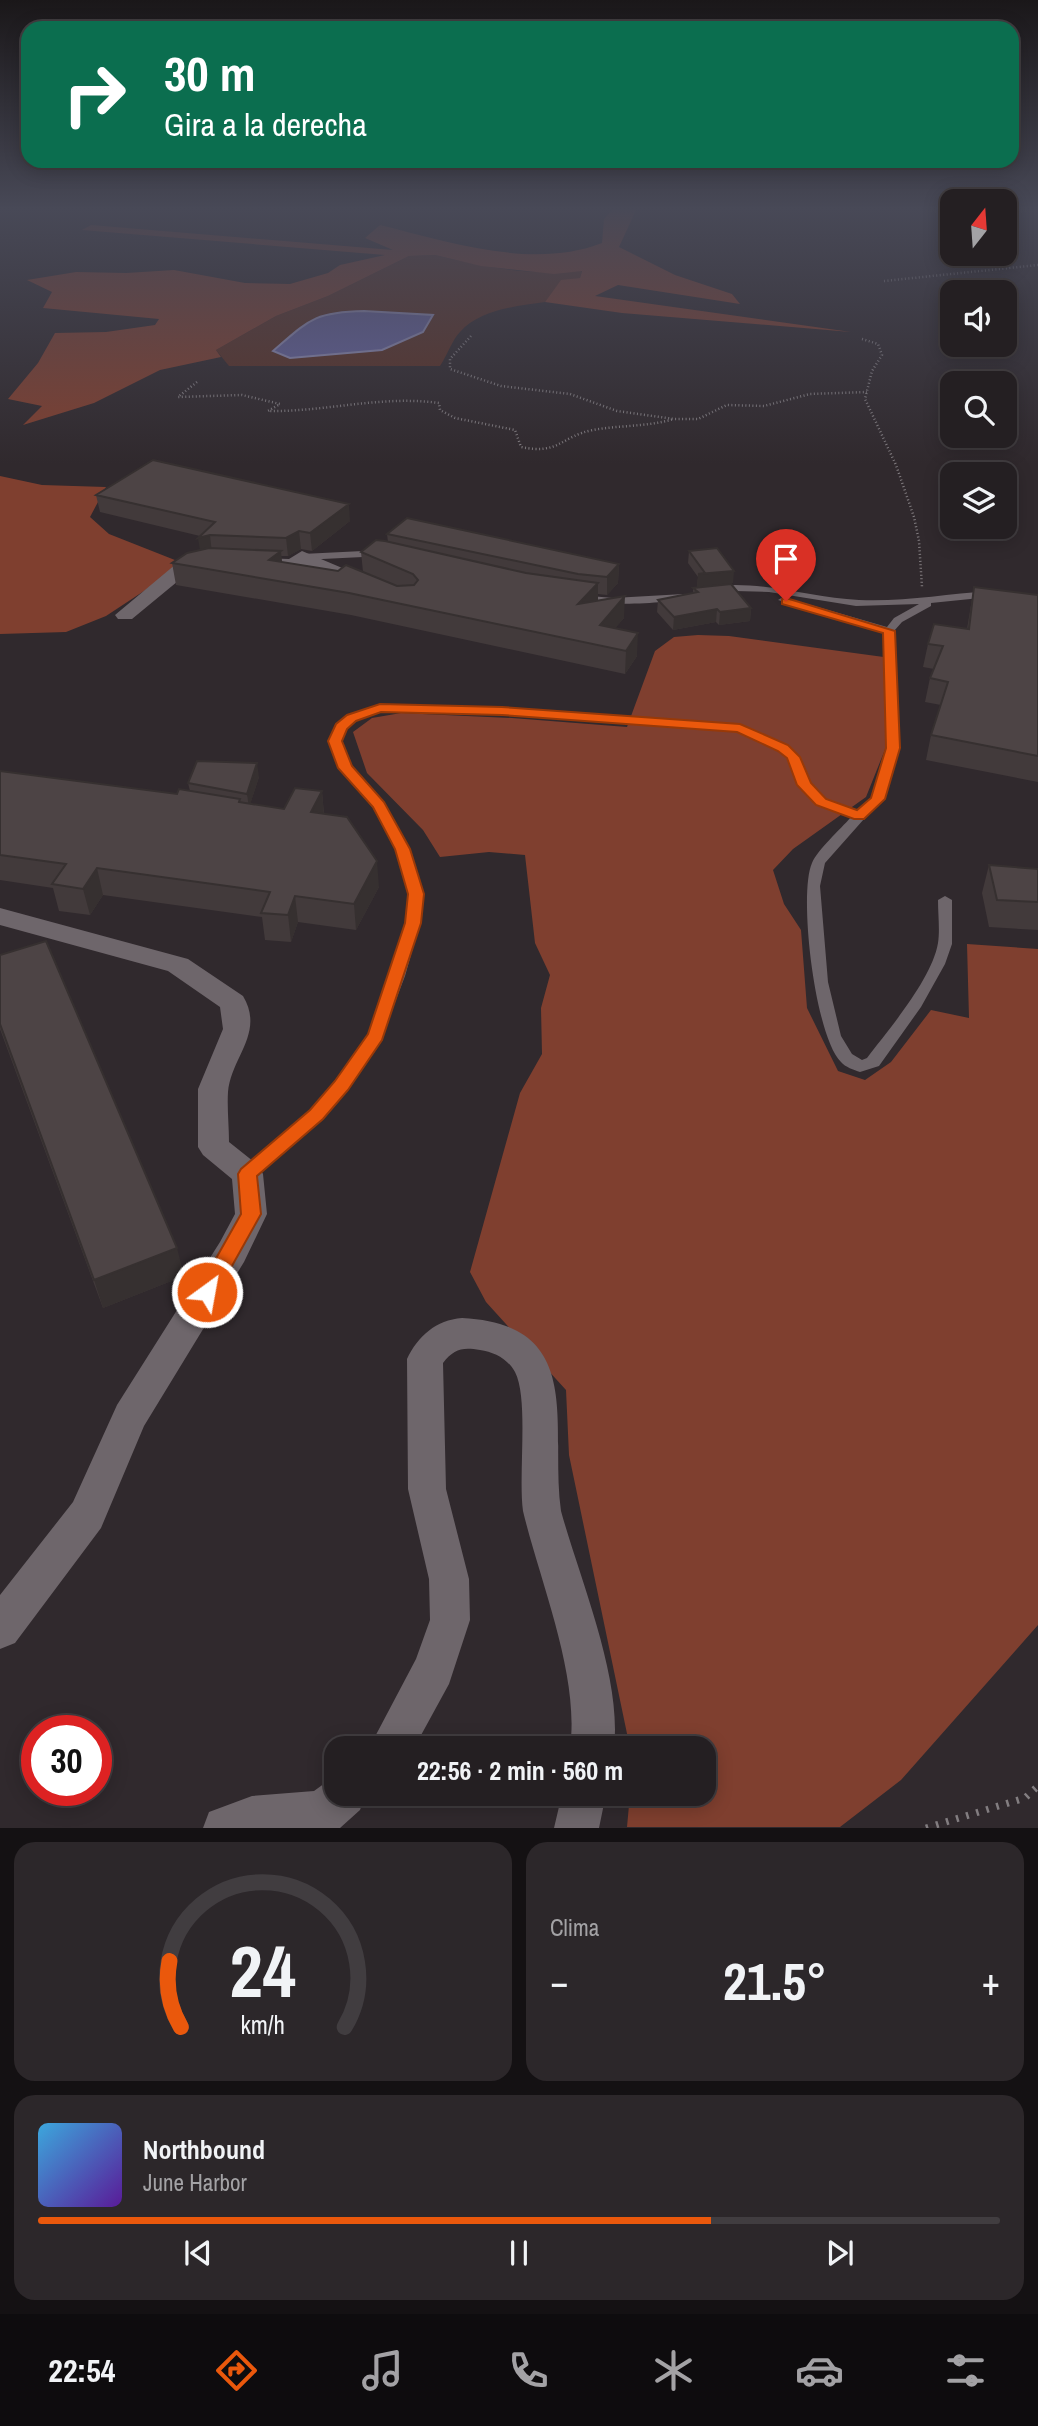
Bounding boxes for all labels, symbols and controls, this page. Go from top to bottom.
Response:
text: 30 m [164,40,256,106]
icon: right [49,49,140,140]
text: Gira a la derecha [164,103,367,146]
north arrow [940,189,1017,266]
map controls [940,189,1017,539]
button: sound [940,280,1017,357]
button: search [940,371,1017,448]
button: layers [940,462,1017,539]
pin [756,529,816,601]
icon: arrive [767,540,805,578]
position arrow [170,1255,244,1329]
speed limit sign: 30 [21,1715,112,1806]
text: 22:56 · 2 min · 560 m [417,1753,623,1788]
text: Clima [550,1912,599,1943]
text: 24 [230,1923,296,2021]
text: 21.5° [723,1946,827,2016]
text: − [550,1956,568,2007]
text: + [982,1956,1000,2007]
text: km/h [241,2008,285,2042]
text: Northbound [143,2132,265,2167]
text: June Harbor [143,2167,247,2198]
icon: previous [179,2234,217,2272]
icon: pause [500,2234,538,2272]
icon: next [821,2234,859,2272]
icon: directions [212,2346,261,2395]
icon: music [358,2346,407,2395]
icon: phone [504,2346,553,2395]
icon: climate [649,2346,698,2395]
icon: car [795,2346,844,2395]
icon: filters [941,2346,990,2395]
text: 22:54 [48,2349,115,2392]

